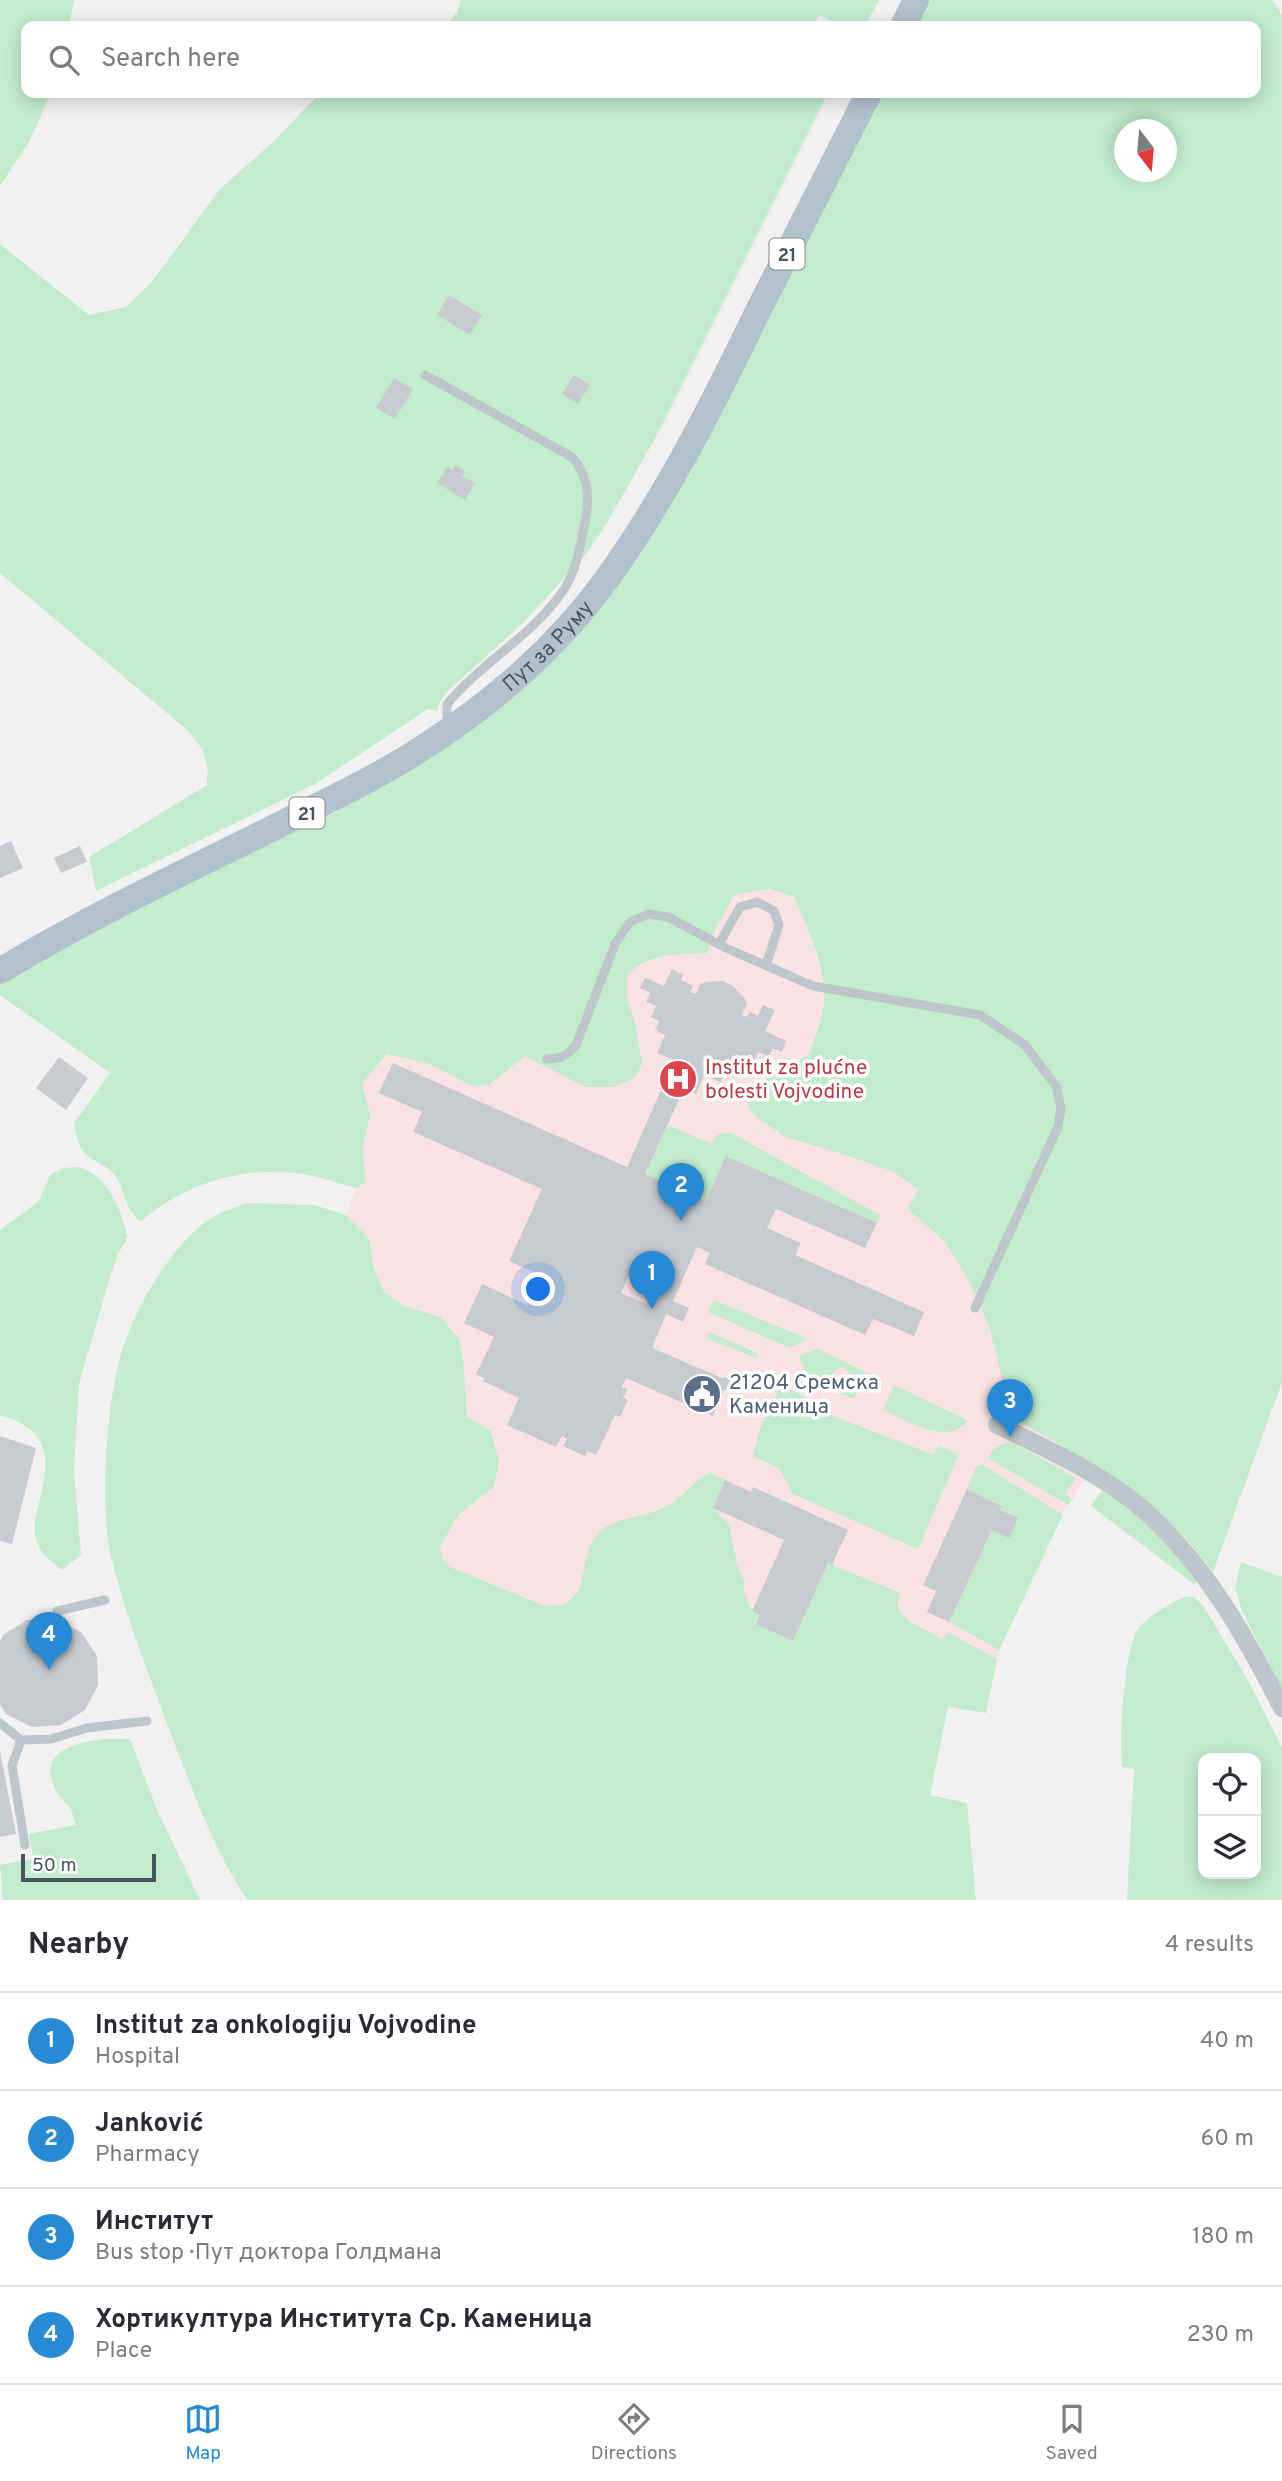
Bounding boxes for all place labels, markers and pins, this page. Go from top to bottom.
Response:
place label: Institut za plućne bolesti Vojvodine [705,1055,867,1106]
hospital icon: Institut za plućne bolesti Vojvodine [657,1058,699,1100]
pin: 2 [658,1163,704,1221]
pin: 1 [629,1251,675,1309]
place label: 21204 Сремска Каменица [729,1370,879,1421]
public building icon: 21204 Сремска Каменица [681,1373,723,1415]
pin: 3 [987,1379,1033,1437]
pin: 4 [26,1612,72,1670]

